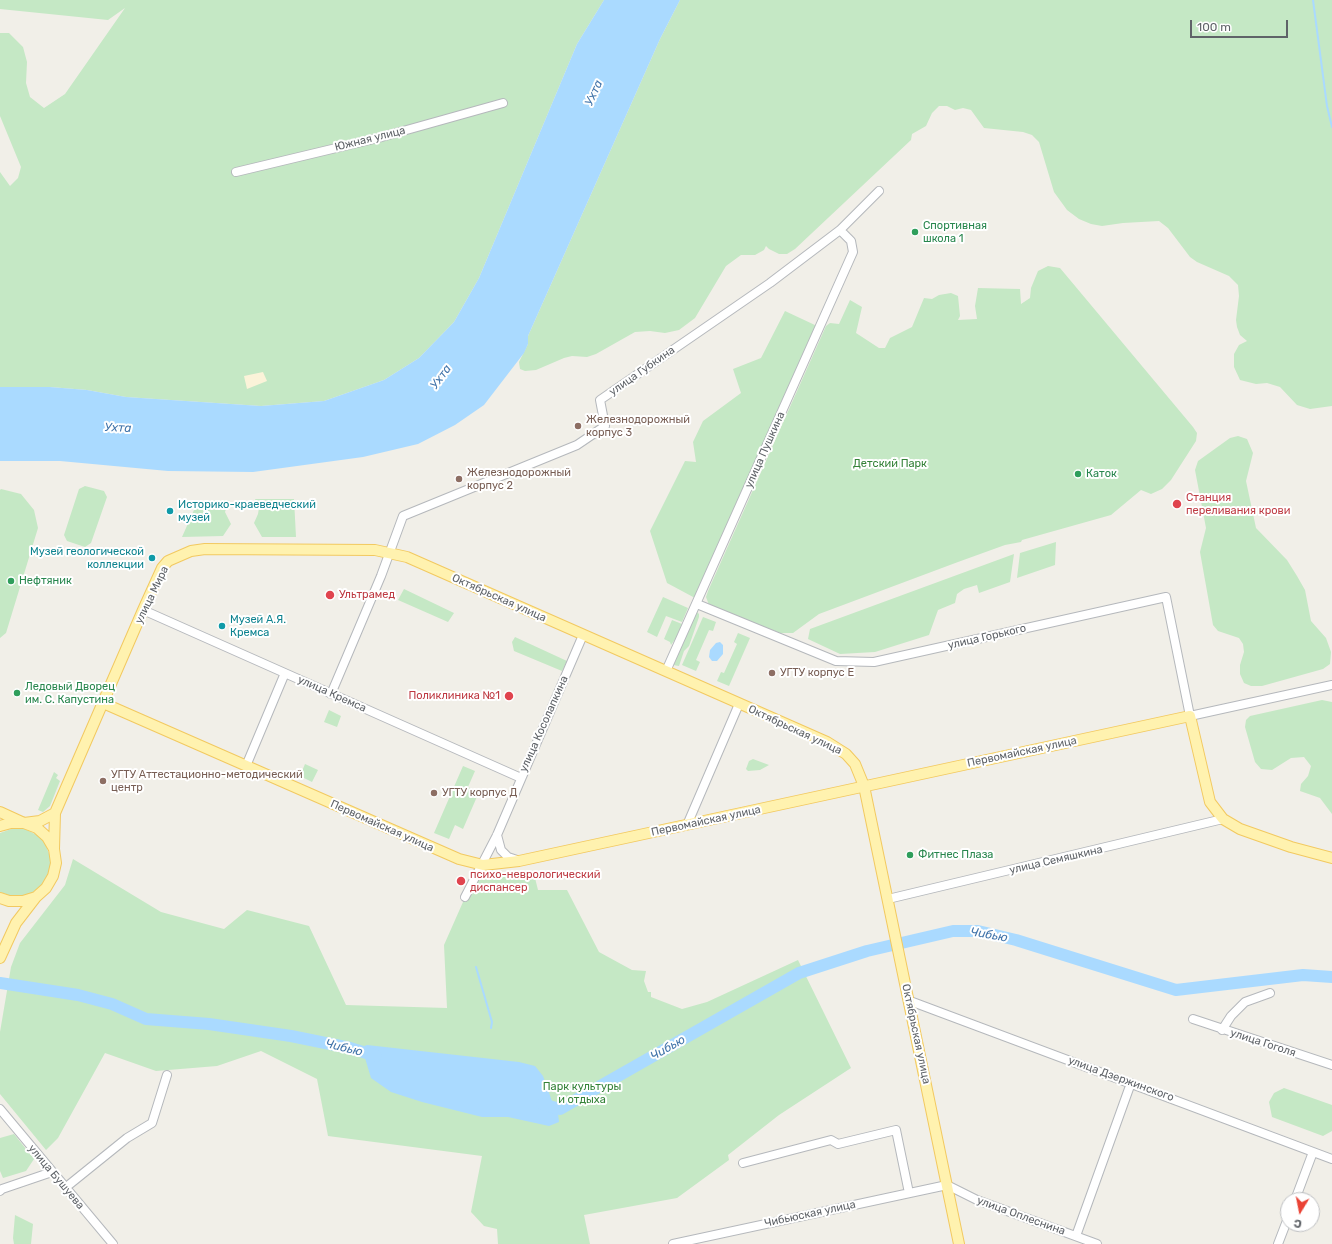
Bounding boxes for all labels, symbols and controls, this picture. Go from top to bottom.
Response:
scale bar [1192,12,1290,38]
text: 100 m [1197,20,1231,34]
water label: Ухта [582,78,606,108]
street label: Южная улица [333,124,407,154]
place label: Спортивная школа 1 [923,219,987,245]
marker: Спортивная школа 1 [910,227,920,237]
street label: улица Губкина [607,344,677,398]
water label: Ухта [427,362,455,392]
street label: улица Пушкина [742,410,788,490]
place label: Железнодорожный корпус 3 [586,413,690,439]
water label: Ухта [104,420,132,436]
marker: Железнодорожный корпус 3 [573,421,583,431]
park label: Детский Парк [853,457,927,471]
place label: Железнодорожный корпус 2 [467,466,571,492]
place label: Каток [1086,467,1117,481]
marker: Каток [1073,469,1083,479]
marker: Железнодорожный корпус 2 [454,474,464,484]
place label: Станция переливания крови [1186,491,1290,517]
place label: Историко-краеведческий музей [178,498,316,524]
marker: Станция переливания крови [1171,498,1183,510]
marker: Историко-краеведческий музей [165,506,175,516]
place label: Музей геологической коллекции [30,545,144,571]
marker: Музей геологической коллекции [147,553,157,563]
street label: улица Мира [132,564,172,626]
street label: Октябрьская улица [450,571,548,625]
place label: Нефтяник [19,574,72,588]
marker: Нефтяник [6,576,16,586]
place label: Ультрамед [339,588,395,602]
marker: Ультрамед [324,589,336,601]
place label: Музей А.Я. Кремса [230,613,286,639]
marker: Музей А.Я. Кремса [217,621,227,631]
street label: улица Горького [947,622,1027,652]
place label: УГТУ корпус Е [780,666,854,680]
marker: УГТУ корпус Е [767,668,777,678]
street label: улица Кремса [296,673,368,715]
street label: улица Косолапкина [517,674,571,774]
place label: Ледовый Дворец им. С. Капустина [25,680,115,706]
marker: Ледовый Дворец им. С. Капустина [12,688,22,698]
place label: Поликлиника №1 [408,689,500,703]
marker: Поликлиника №1 [503,690,515,702]
street label: Октябрьская улица [746,703,844,757]
street label: Первомайская улица [966,734,1078,770]
place label: УГТУ Аттестационно-методический центр [111,768,303,794]
marker: УГТУ Аттестационно-методический центр [98,776,108,786]
place label: УГТУ корпус Д [442,786,517,800]
marker: УГТУ корпус Д [429,788,439,798]
street label: Первомайская улица [328,797,436,855]
street label: Первомайская улица [650,803,762,839]
street label: улица Семяшкина [1008,843,1104,877]
place label: Фитнес Плаза [918,848,993,862]
marker: Фитнес Плаза [905,850,915,860]
place label: психо-неврологический диспансер [470,868,600,894]
marker: психо-неврологический диспансер [455,875,467,887]
water label: Чибью [969,925,1009,945]
street label: Октябрьская улица [899,983,933,1085]
street label: улица Гоголя [1229,1026,1297,1060]
water label: Чибью [648,1032,688,1064]
water label: Чибью [324,1036,364,1060]
street label: улица Дзержинского [1066,1054,1176,1104]
park label: Парк культуры и отдыха [543,1080,621,1106]
street label: улица Бушуева [25,1142,87,1212]
north arrow [1280,1192,1320,1232]
street label: улица Оплеснина [975,1194,1067,1238]
street label: Чибьюская улица [763,1198,857,1230]
text: С [1293,1216,1303,1230]

